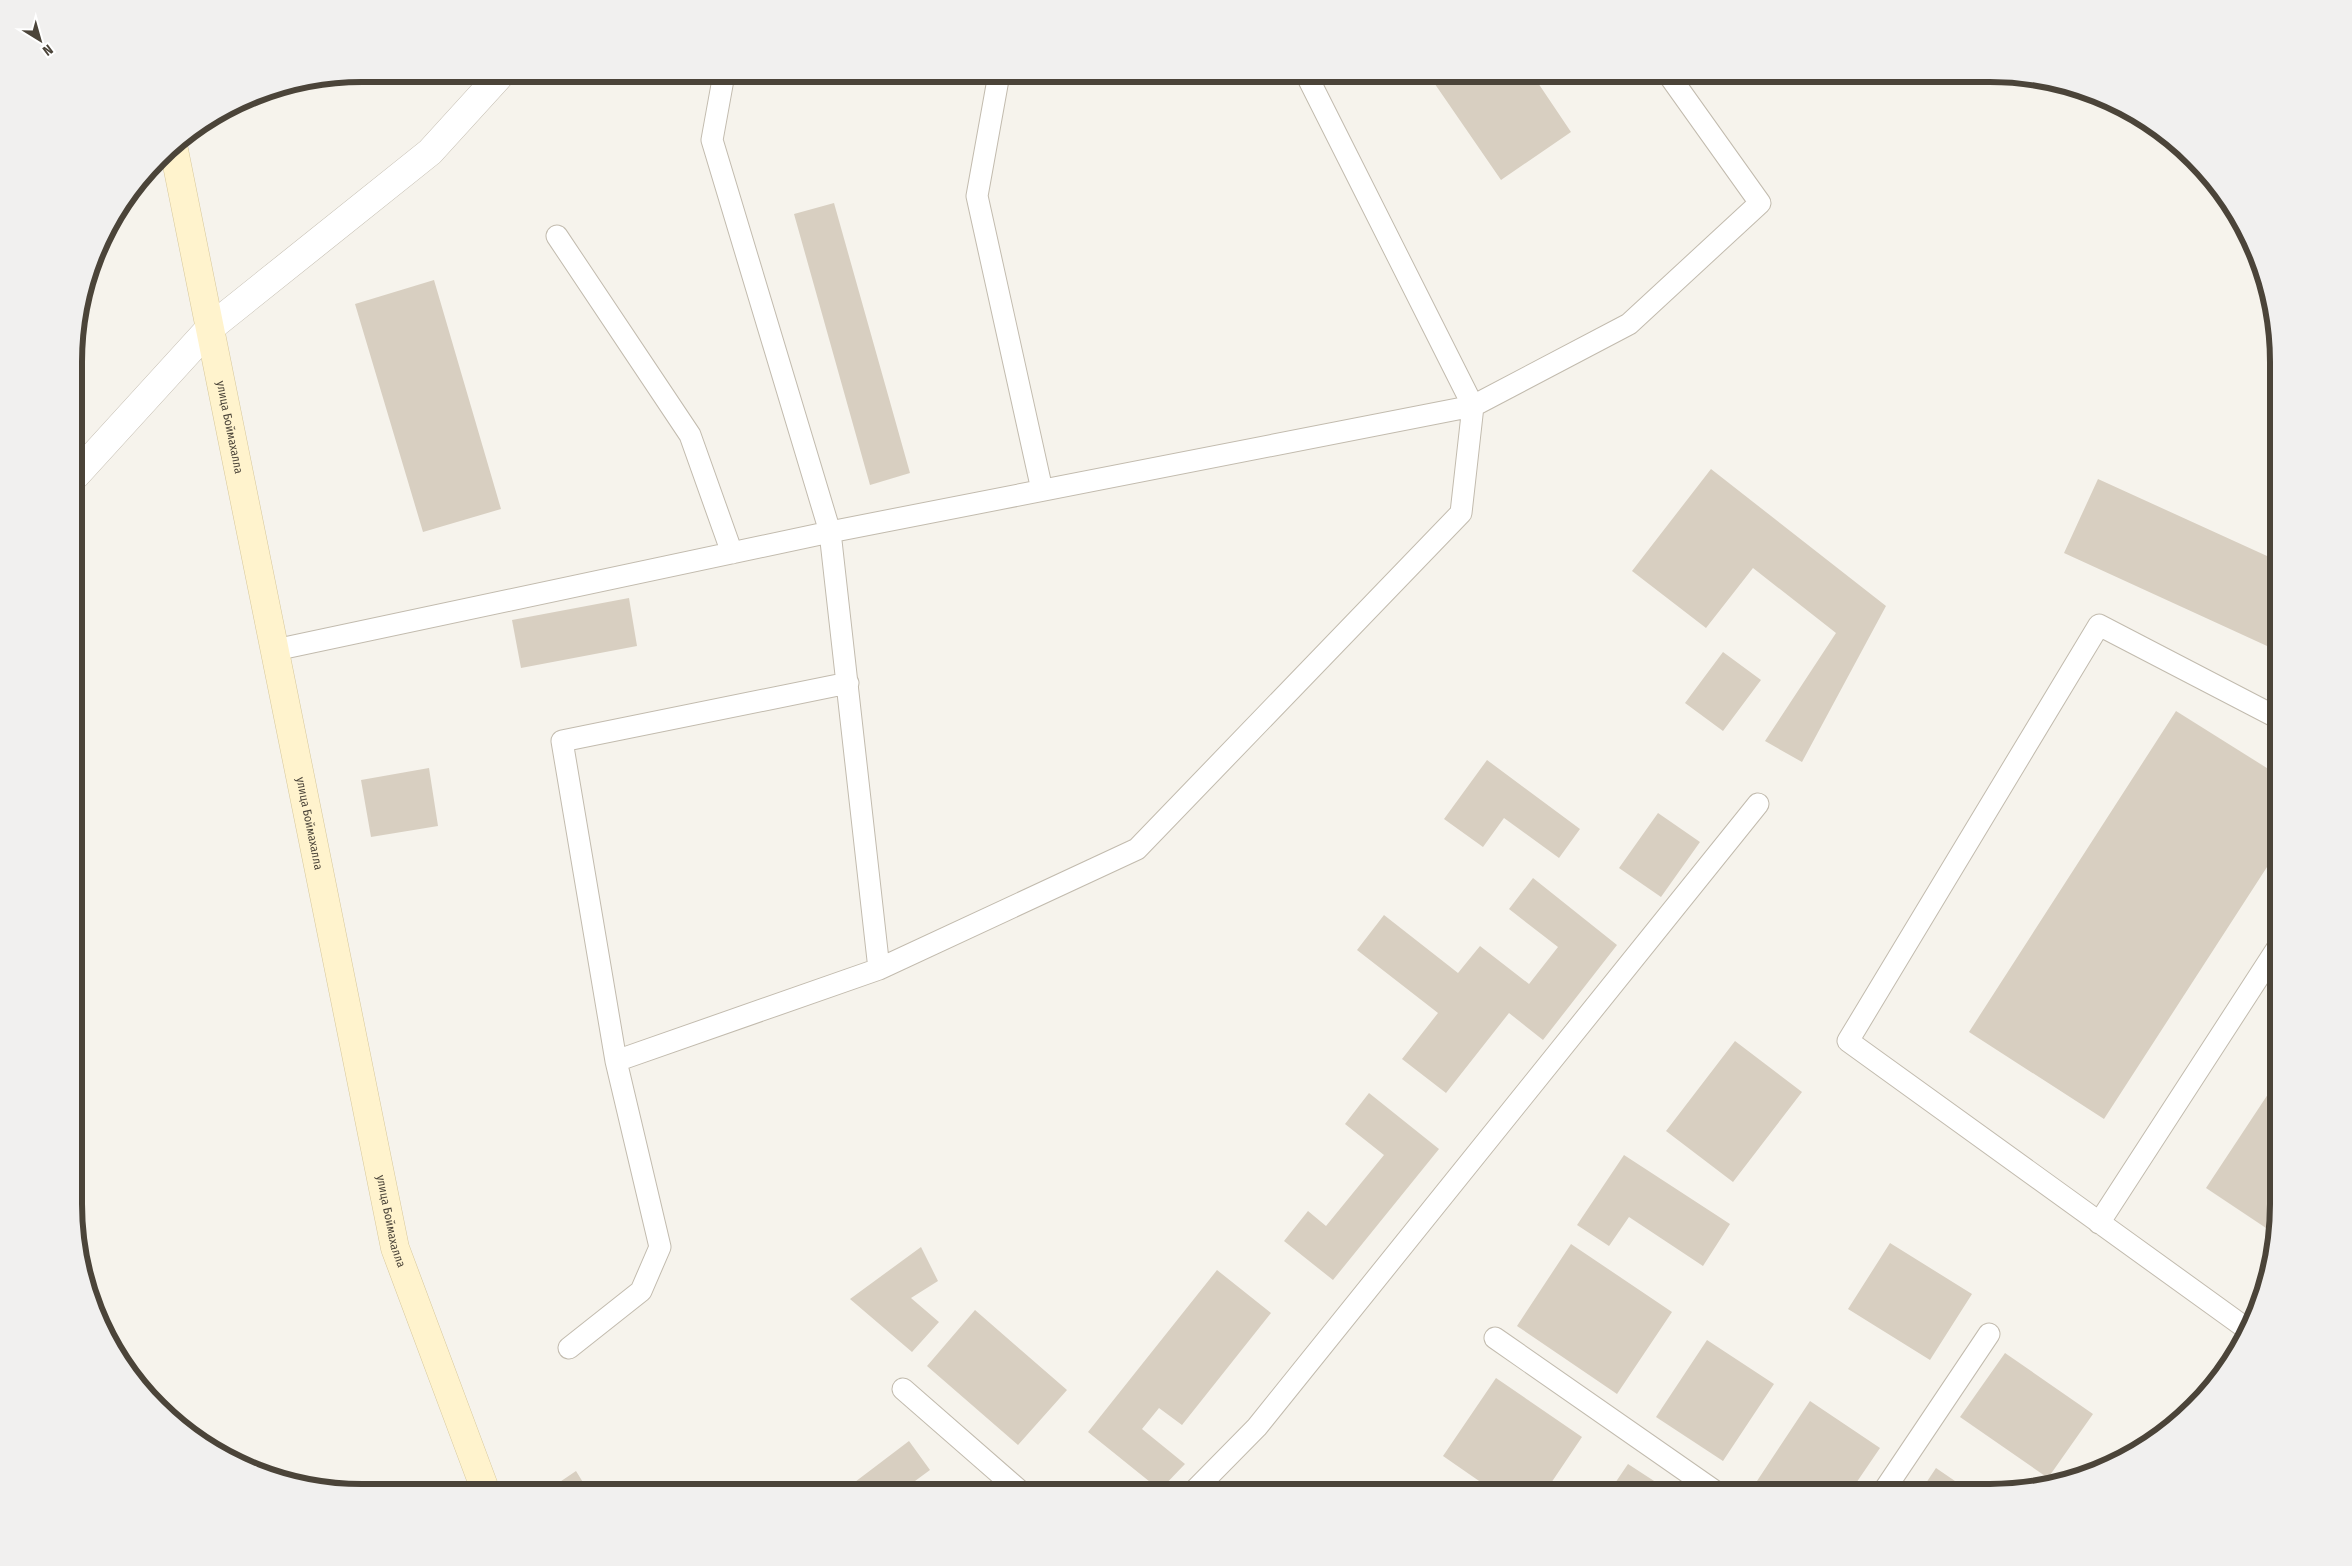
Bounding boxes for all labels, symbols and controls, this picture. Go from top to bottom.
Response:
north arrow [15,15,65,65]
text: N [39,41,56,59]
street label: улица Боймахалла [214,380,246,475]
street label: улица Боймахалла [293,776,326,871]
street label: улица Боймахалла [373,1174,409,1269]

